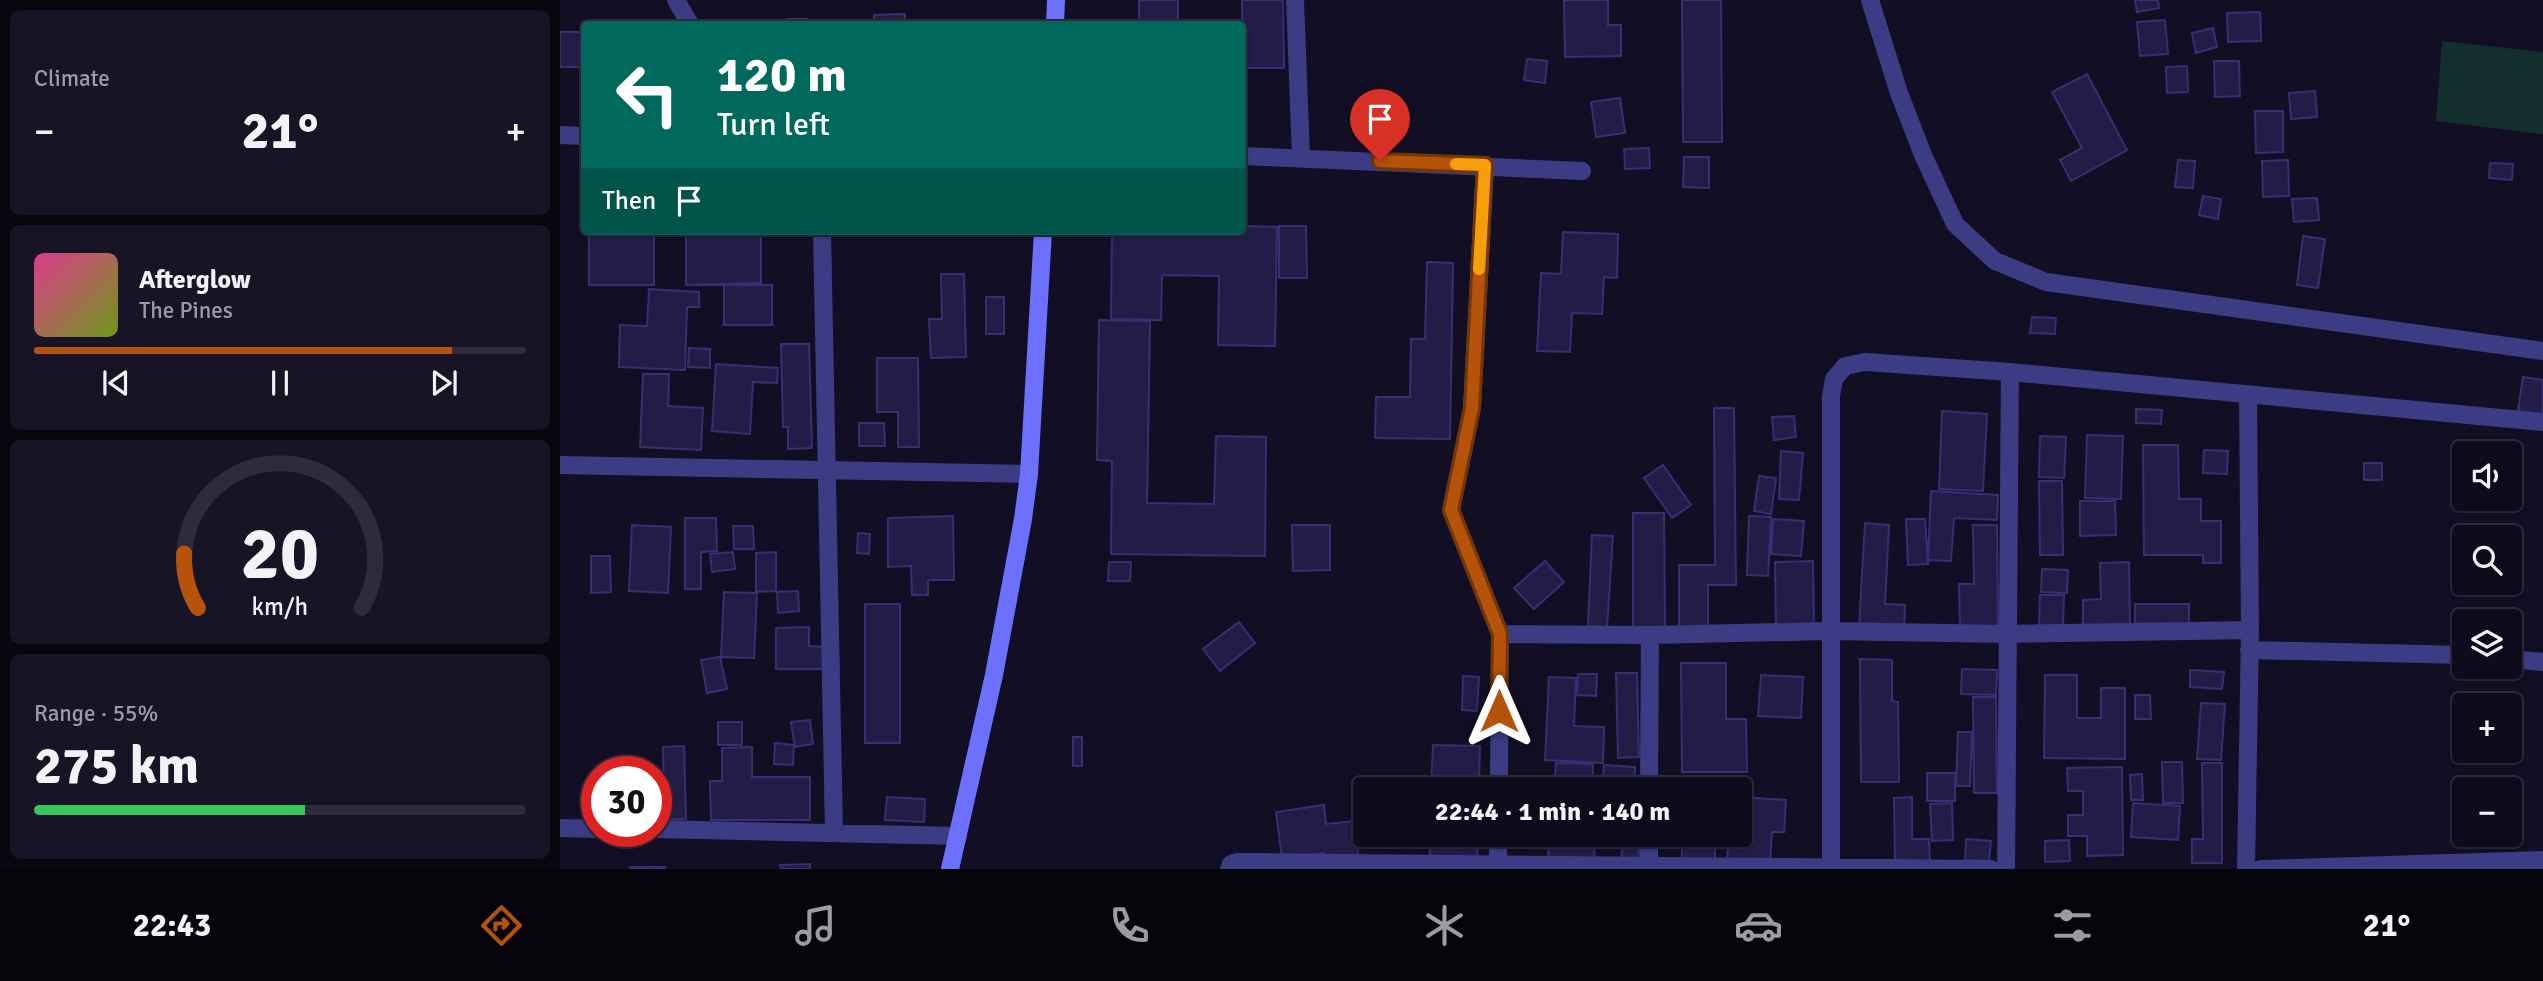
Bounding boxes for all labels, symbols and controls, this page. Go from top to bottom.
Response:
text: 120 m [717,45,847,105]
icon: left [602,49,693,140]
text: Climate [34,64,110,93]
pin [1350,89,1410,161]
text: 21° [242,99,318,163]
icon: arrive [1361,100,1399,138]
text: Turn left [717,105,830,144]
text: − [34,108,55,155]
text: + [505,108,526,155]
icon: arrive [670,182,708,220]
text: Then [602,185,656,217]
text: Afterglow [139,264,251,296]
text: The Pines [139,296,233,325]
icon: previous [97,364,135,402]
icon: pause [261,364,299,402]
icon: next [425,364,463,402]
map controls [2452,441,2522,847]
button: sound [2452,441,2522,511]
text: 20 [241,510,319,599]
button: search [2452,525,2522,595]
text: km/h [252,591,308,622]
button: layers [2452,609,2522,679]
position arrow [1462,674,1536,748]
button: + [2452,693,2522,763]
text: Range · 55% [34,699,158,728]
text: 275 km [34,734,199,798]
speed limit sign: 30 [581,756,672,847]
button: − [2452,777,2522,847]
text: 22:44 · 1 min · 140 m [1435,796,1670,828]
icon: directions [477,901,526,950]
icon: music [791,901,840,950]
icon: phone [1105,901,1154,950]
icon: climate [1420,901,1469,950]
icon: car [1734,901,1783,950]
icon: filters [2048,901,2097,950]
text: 22:43 [133,906,211,945]
text: 21° [2363,906,2410,945]

